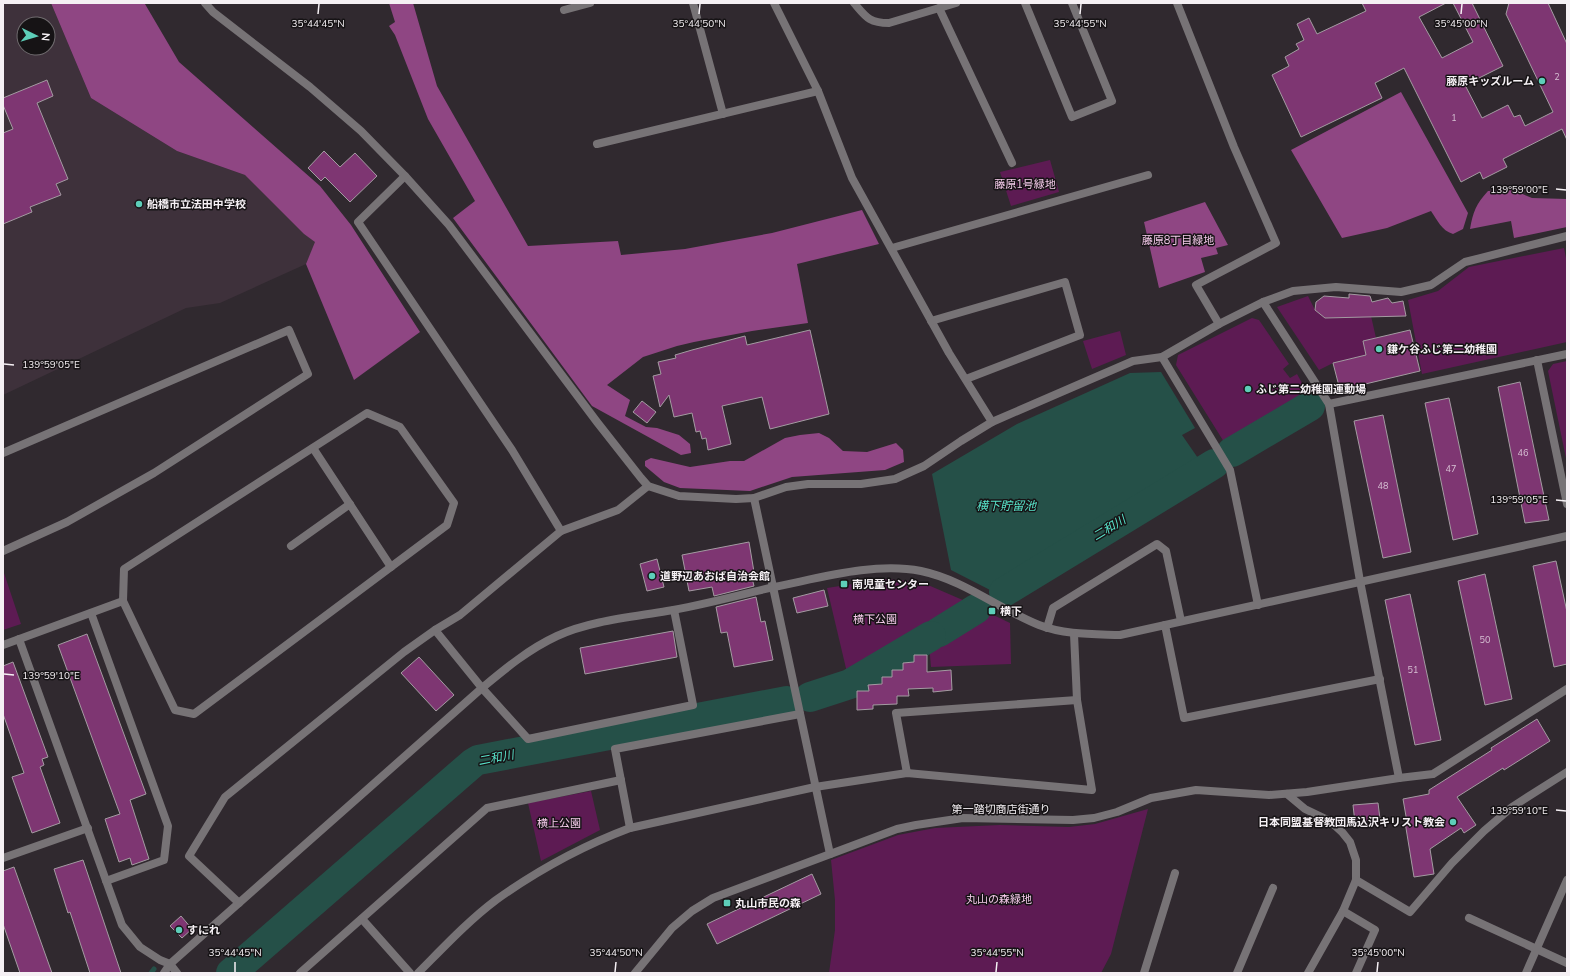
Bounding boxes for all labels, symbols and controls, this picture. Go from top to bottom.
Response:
north arrow [16,16,56,56]
text: 35°44'45"N [291,17,345,31]
text: 35°44'50"N [672,17,726,31]
text: 35°44'55"N [1053,17,1107,31]
text: 35°45'00"N [1434,17,1488,31]
text: N [38,32,53,42]
house number: 2 [1554,71,1560,83]
place label: 藤原キッズルーム [1446,74,1534,89]
marker: 藤原キッズルーム [1537,76,1547,86]
house number: 1 [1451,112,1457,124]
park label: 藤原1号緑地 [994,177,1056,192]
text: 139°59'00"E [1490,183,1548,197]
place label: 船橋市立法田中学校 [147,197,246,212]
marker: 船橋市立法田中学校 [134,199,144,209]
park label: 藤原8丁目緑地 [1142,233,1214,248]
place label: 鎌ケ谷ふじ第二幼稚園 [1387,342,1497,357]
marker: 鎌ケ谷ふじ第二幼稚園 [1374,344,1384,354]
text: 139°59'05"E [22,358,80,372]
place label: ふじ第二幼稚園運動場 [1256,382,1366,397]
marker: ふじ第二幼稚園運動場 [1243,384,1253,394]
house number: 46 [1518,447,1528,459]
house number: 47 [1446,463,1456,475]
house number: 48 [1378,480,1388,492]
text: 139°59'05"E [1490,493,1548,507]
water label: 横下貯留池 [976,498,1037,514]
water label: 二和川 [1089,511,1130,544]
place label: 道野辺あおば自治会館 [660,569,770,584]
marker: 道野辺あおば自治会館 [647,571,657,581]
place label: 南児童センター [852,577,929,592]
marker: 南児童センター [839,579,849,589]
place label: 横下 [1000,604,1022,619]
marker: 横下 [987,606,997,616]
park label: 横下公園 [853,612,897,627]
house number: 50 [1480,634,1490,646]
house number: 51 [1408,664,1418,676]
text: 139°59'10"E [22,669,80,683]
water label: 二和川 [477,746,517,769]
street label: 第一踏切商店街通り [952,802,1051,817]
text: 139°59'10"E [1490,804,1548,818]
place label: 日本同盟基督教団馬込沢キリスト教会 [1258,815,1445,830]
park label: 横上公園 [537,816,581,831]
marker: 日本同盟基督教団馬込沢キリスト教会 [1448,817,1458,827]
park label: 丸山の森緑地 [966,892,1032,907]
place label: 丸山市民の森 [735,896,801,911]
marker: 丸山市民の森 [722,898,732,908]
place label: すにれ [187,923,220,938]
marker: すにれ [174,925,184,935]
text: 35°44'45"N [208,946,262,960]
text: 35°44'50"N [589,946,643,960]
text: 35°44'55"N [970,946,1024,960]
text: 35°45'00"N [1351,946,1405,960]

